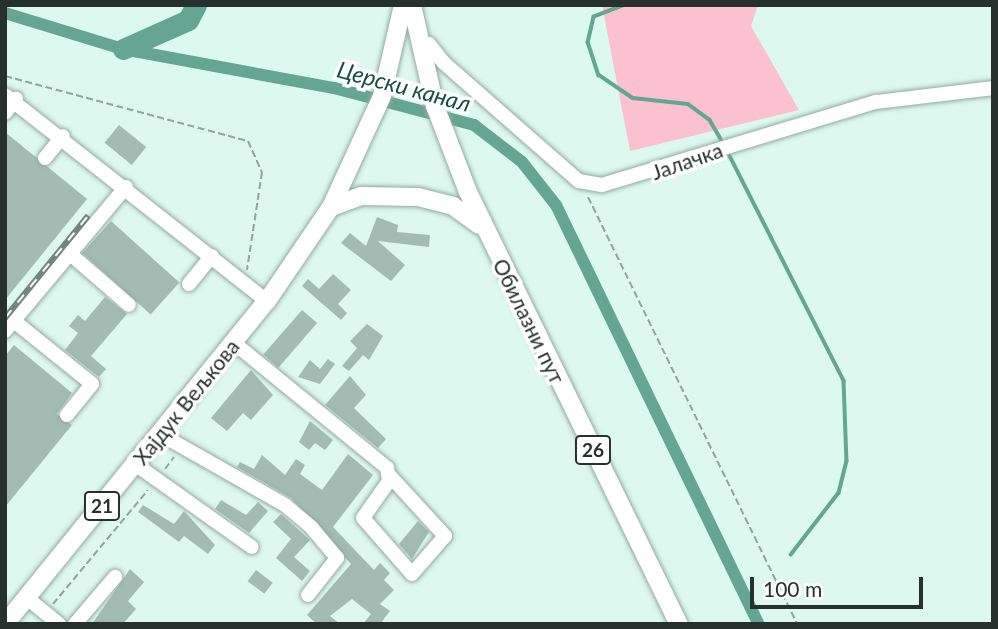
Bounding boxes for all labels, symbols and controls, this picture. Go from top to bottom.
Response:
water label: Церски канал [334,55,474,117]
street label: Јалачка [648,137,726,185]
street label: Обилазни пут [488,254,570,388]
street label: Хајдук Вељкова [128,334,244,470]
road number: 26 [574,435,612,466]
road number: 21 [83,491,121,522]
scale bar [753,562,926,606]
text: 100 m [763,576,822,601]

